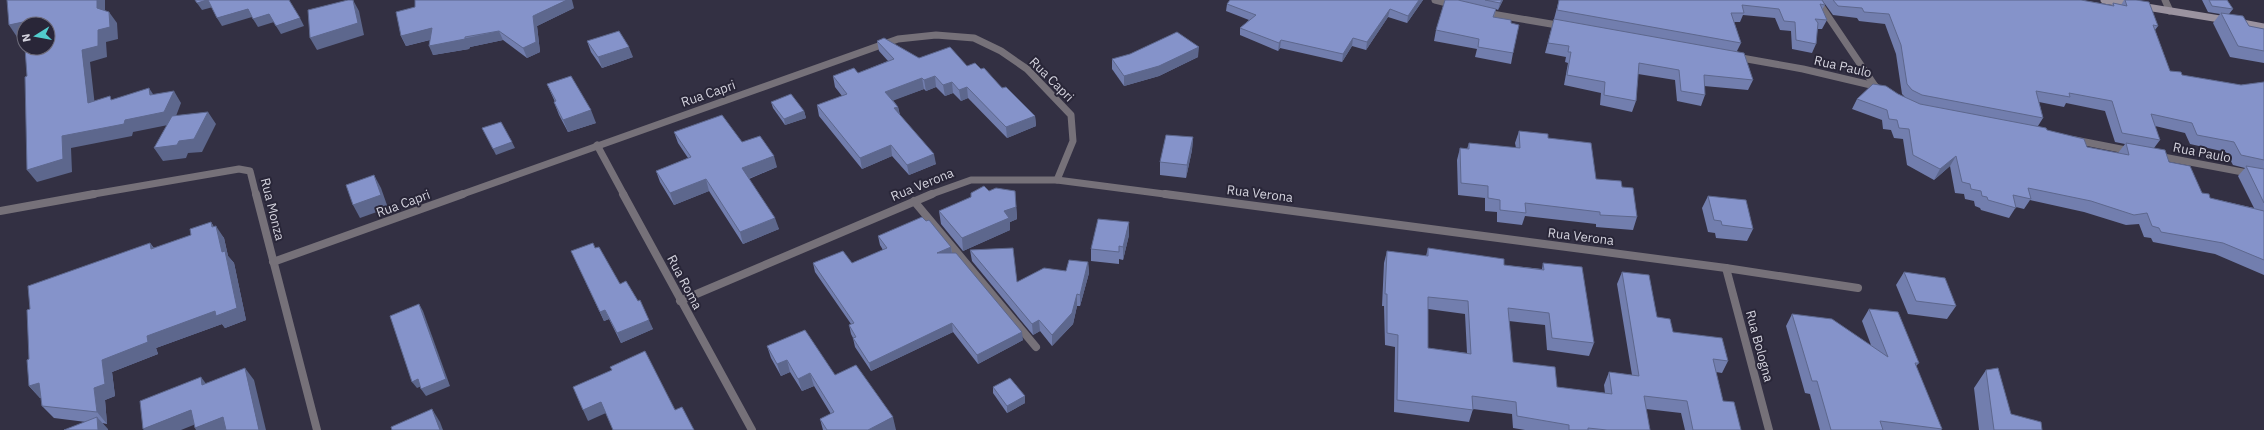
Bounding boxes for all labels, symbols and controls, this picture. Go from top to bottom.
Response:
north arrow [16,16,56,56]
text: N [19,33,34,43]
street label: Rua Paulo [1812,52,1873,81]
street label: Rua Capri [1026,53,1078,105]
street label: Rua Capri [679,76,738,111]
street label: Rua Paulo [2172,139,2232,166]
street label: Rua Verona [888,164,956,205]
street label: Rua Monza [257,176,289,242]
street label: Rua Verona [1226,181,1294,206]
street label: Rua Capri [374,186,433,221]
street label: Rua Verona [1547,224,1615,249]
street label: Rua Roma [663,252,706,312]
street label: Rua Bologna [1742,308,1777,384]

